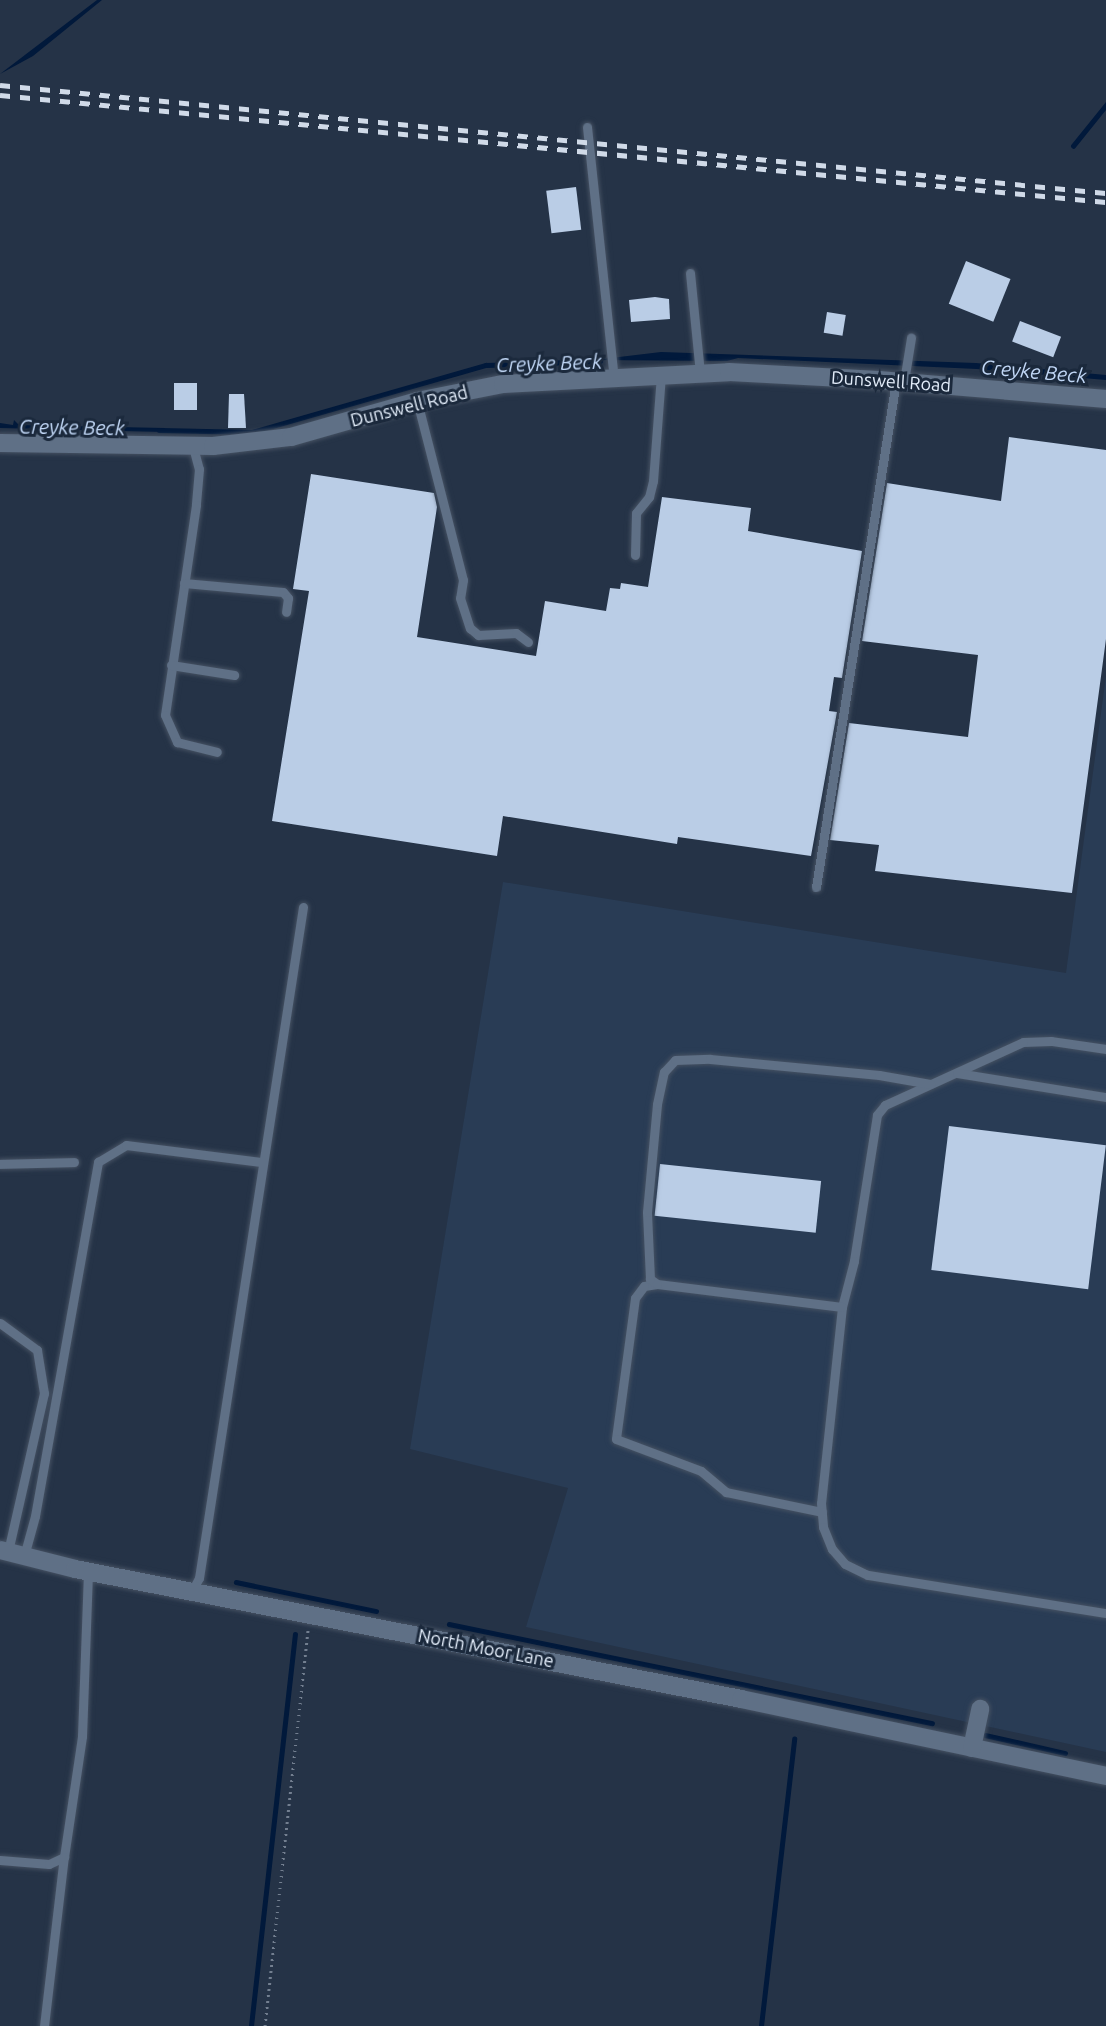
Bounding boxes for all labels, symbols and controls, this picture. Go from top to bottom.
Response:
water label: Creyke Beck [495,349,603,377]
water label: Creyke Beck [980,354,1088,388]
street label: Dunswell Road [830,366,952,396]
street label: Dunswell Road [348,381,470,431]
water label: Creyke Beck [19,414,125,440]
street label: North Moor Lane [416,1624,556,1672]

